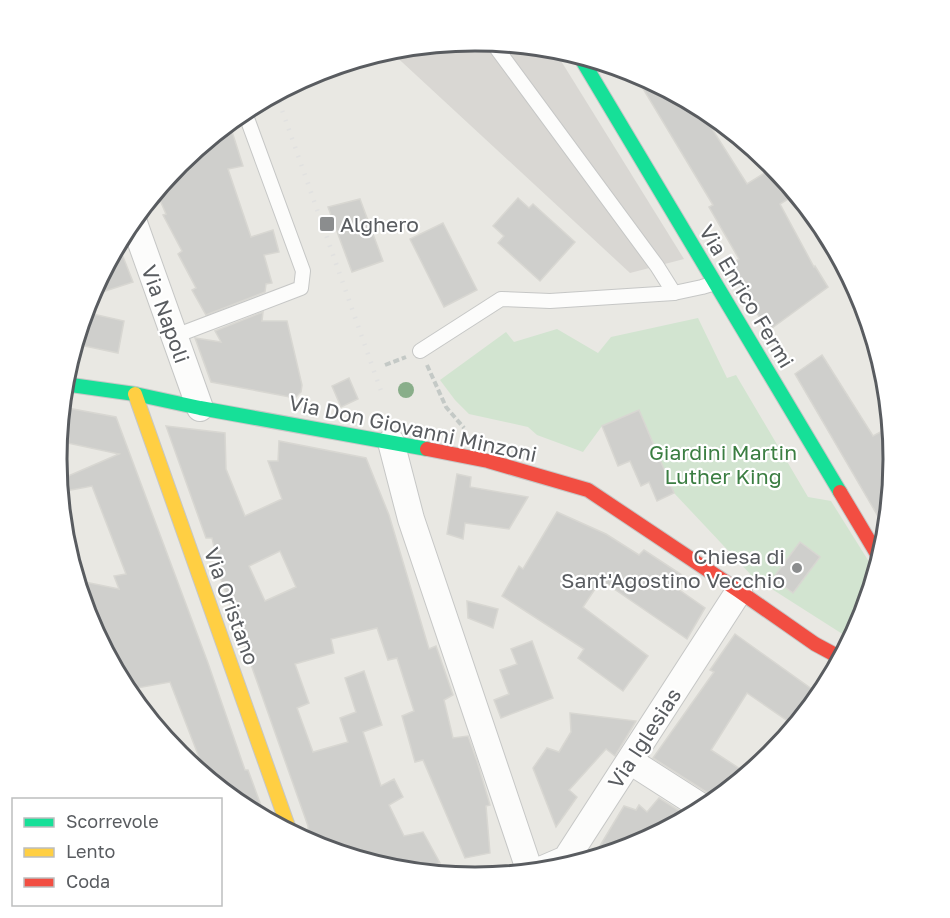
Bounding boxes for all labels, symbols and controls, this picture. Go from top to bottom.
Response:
place label: Alghero [340,211,419,237]
marker: Alghero [318,215,336,233]
street label: Via Enrico Fermi [694,220,800,372]
street label: Via Napoli [136,261,196,367]
street label: Via Don Giovanni Minzoni [287,389,539,467]
park label: Giardini Martin Luther King [649,439,797,489]
place label: Chiesa di Sant'Agostino Vecchio [561,543,785,593]
street label: Via Oristano [199,544,265,668]
marker: Chiesa di Sant'Agostino Vecchio [790,561,804,575]
street label: Via Iglesias [602,683,686,793]
legend [12,798,222,906]
text: Scorrevole [66,810,159,832]
text: Lento [66,840,115,862]
text: Coda [66,870,110,892]

